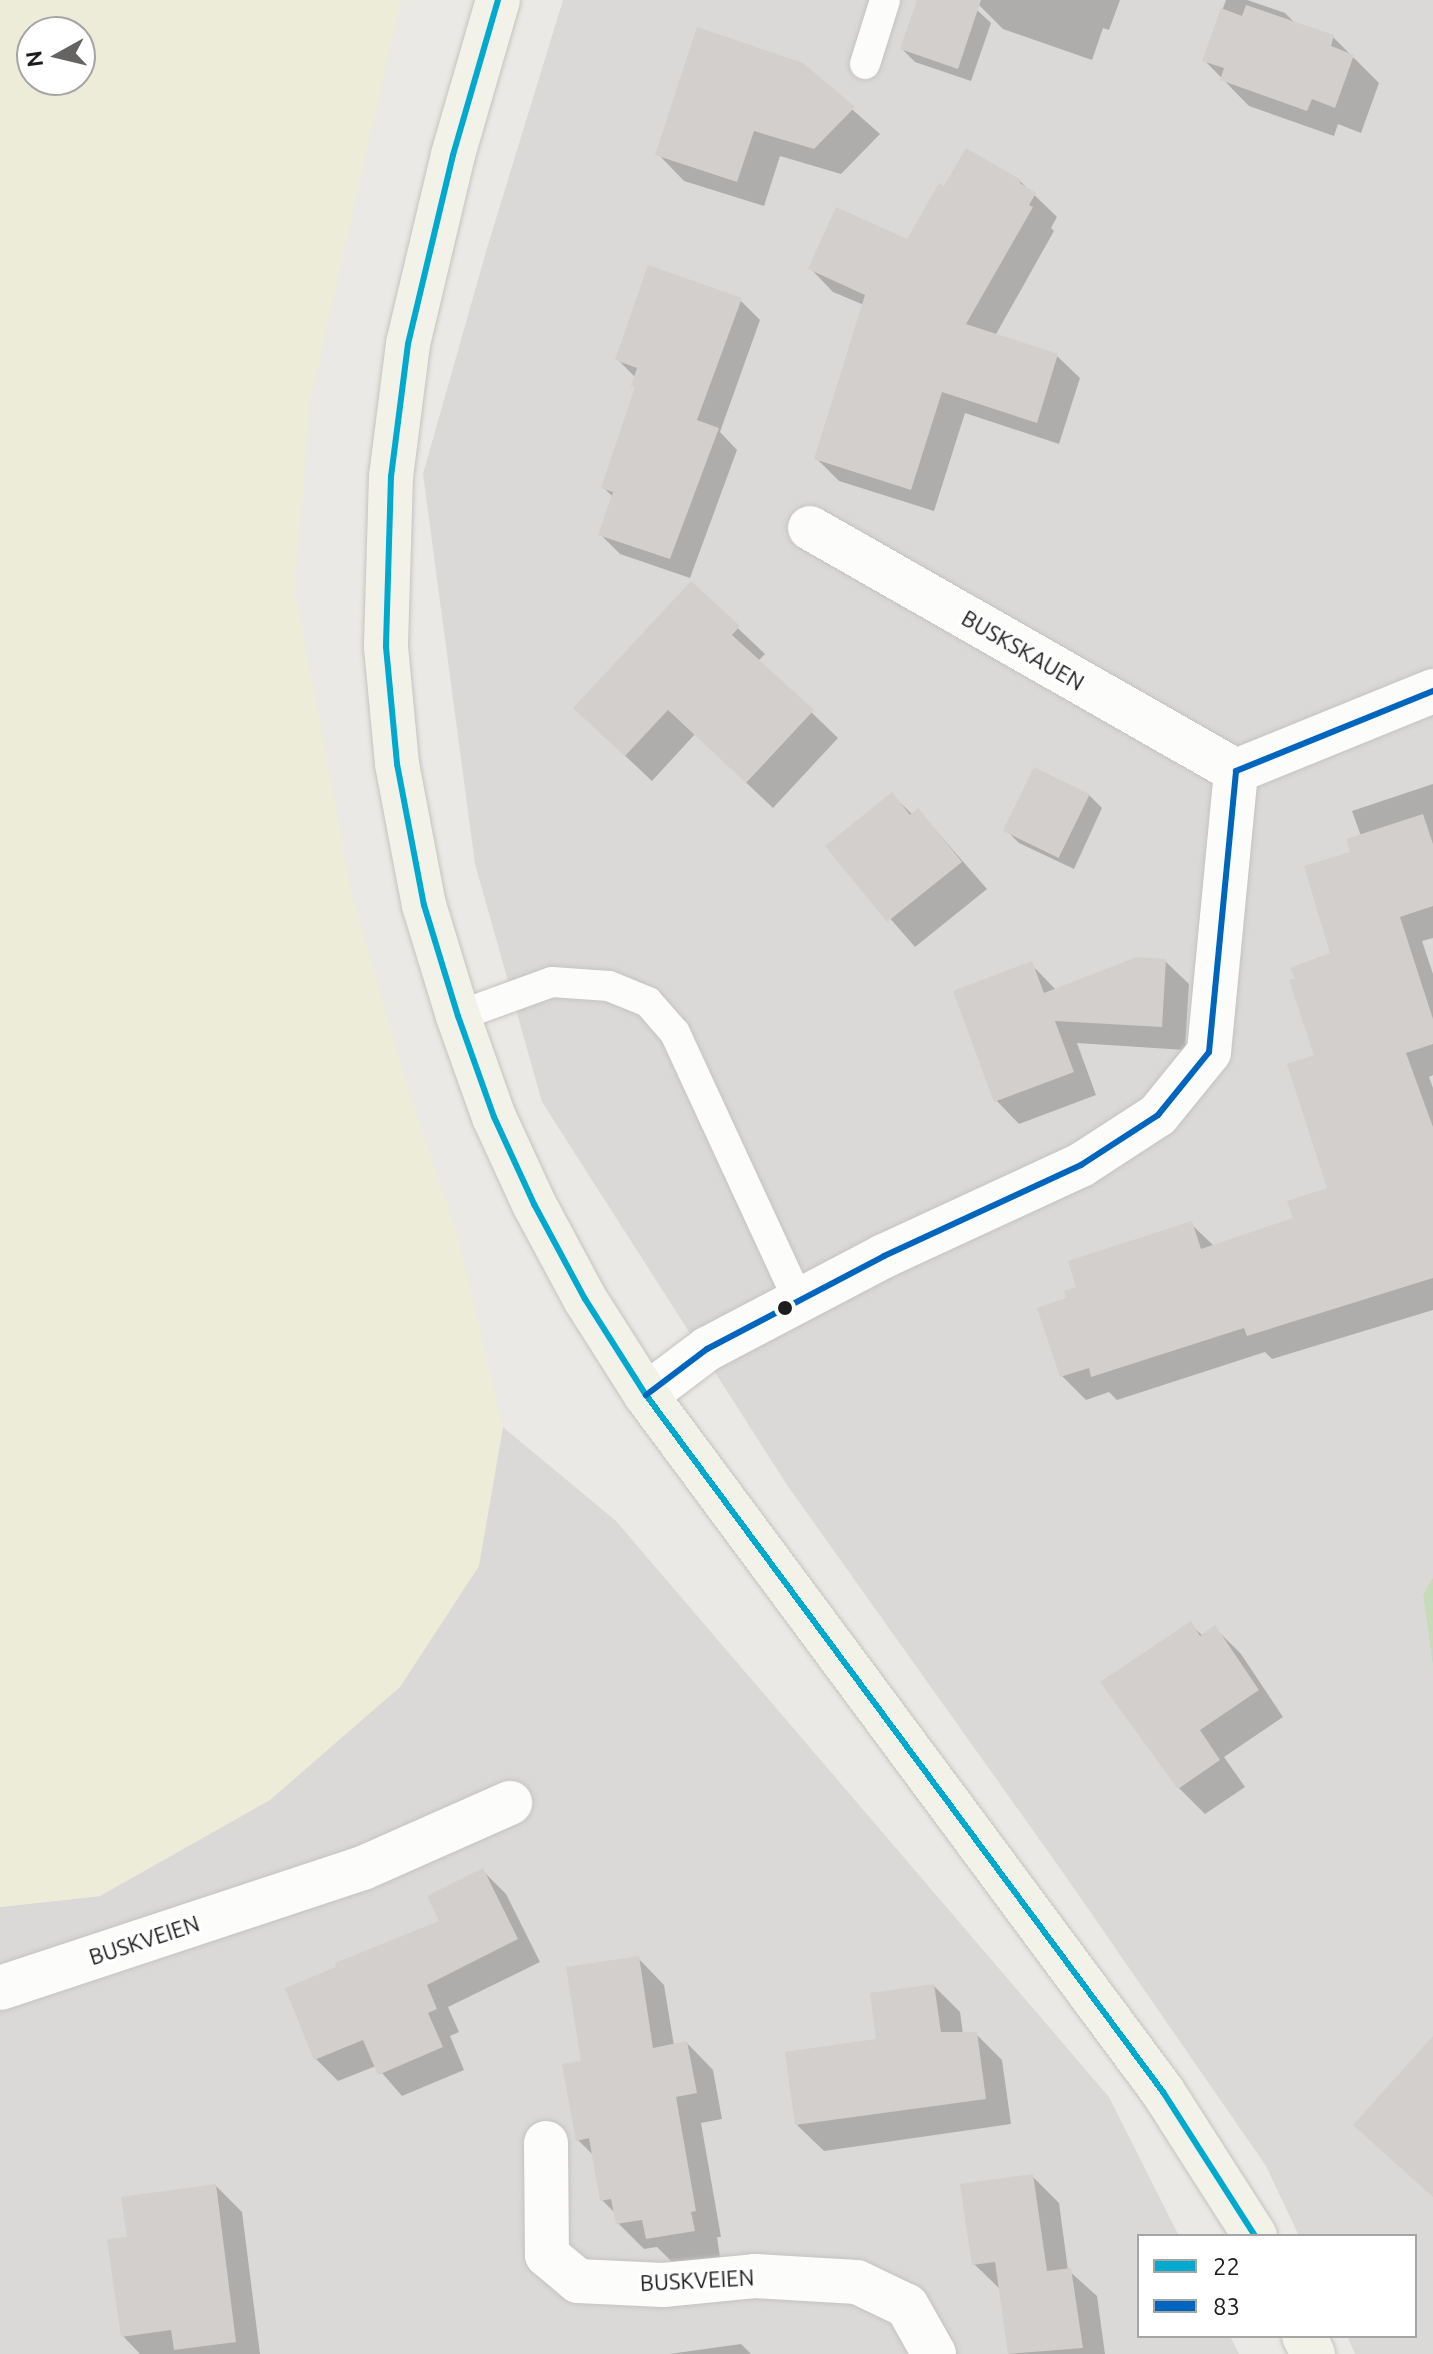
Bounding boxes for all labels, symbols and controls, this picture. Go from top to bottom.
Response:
north arrow [16,16,96,96]
text: N [20,49,47,69]
street label: BUSKSKAUEN [957,604,1089,696]
unlabelled marker [777,1300,793,1316]
street label: BUSKVEIEN [86,1910,202,1970]
legend [1137,2234,1417,2338]
text: 22 [1213,2253,1240,2280]
street label: BUSKVEIEN [639,2264,755,2296]
text: 83 [1213,2293,1240,2320]

